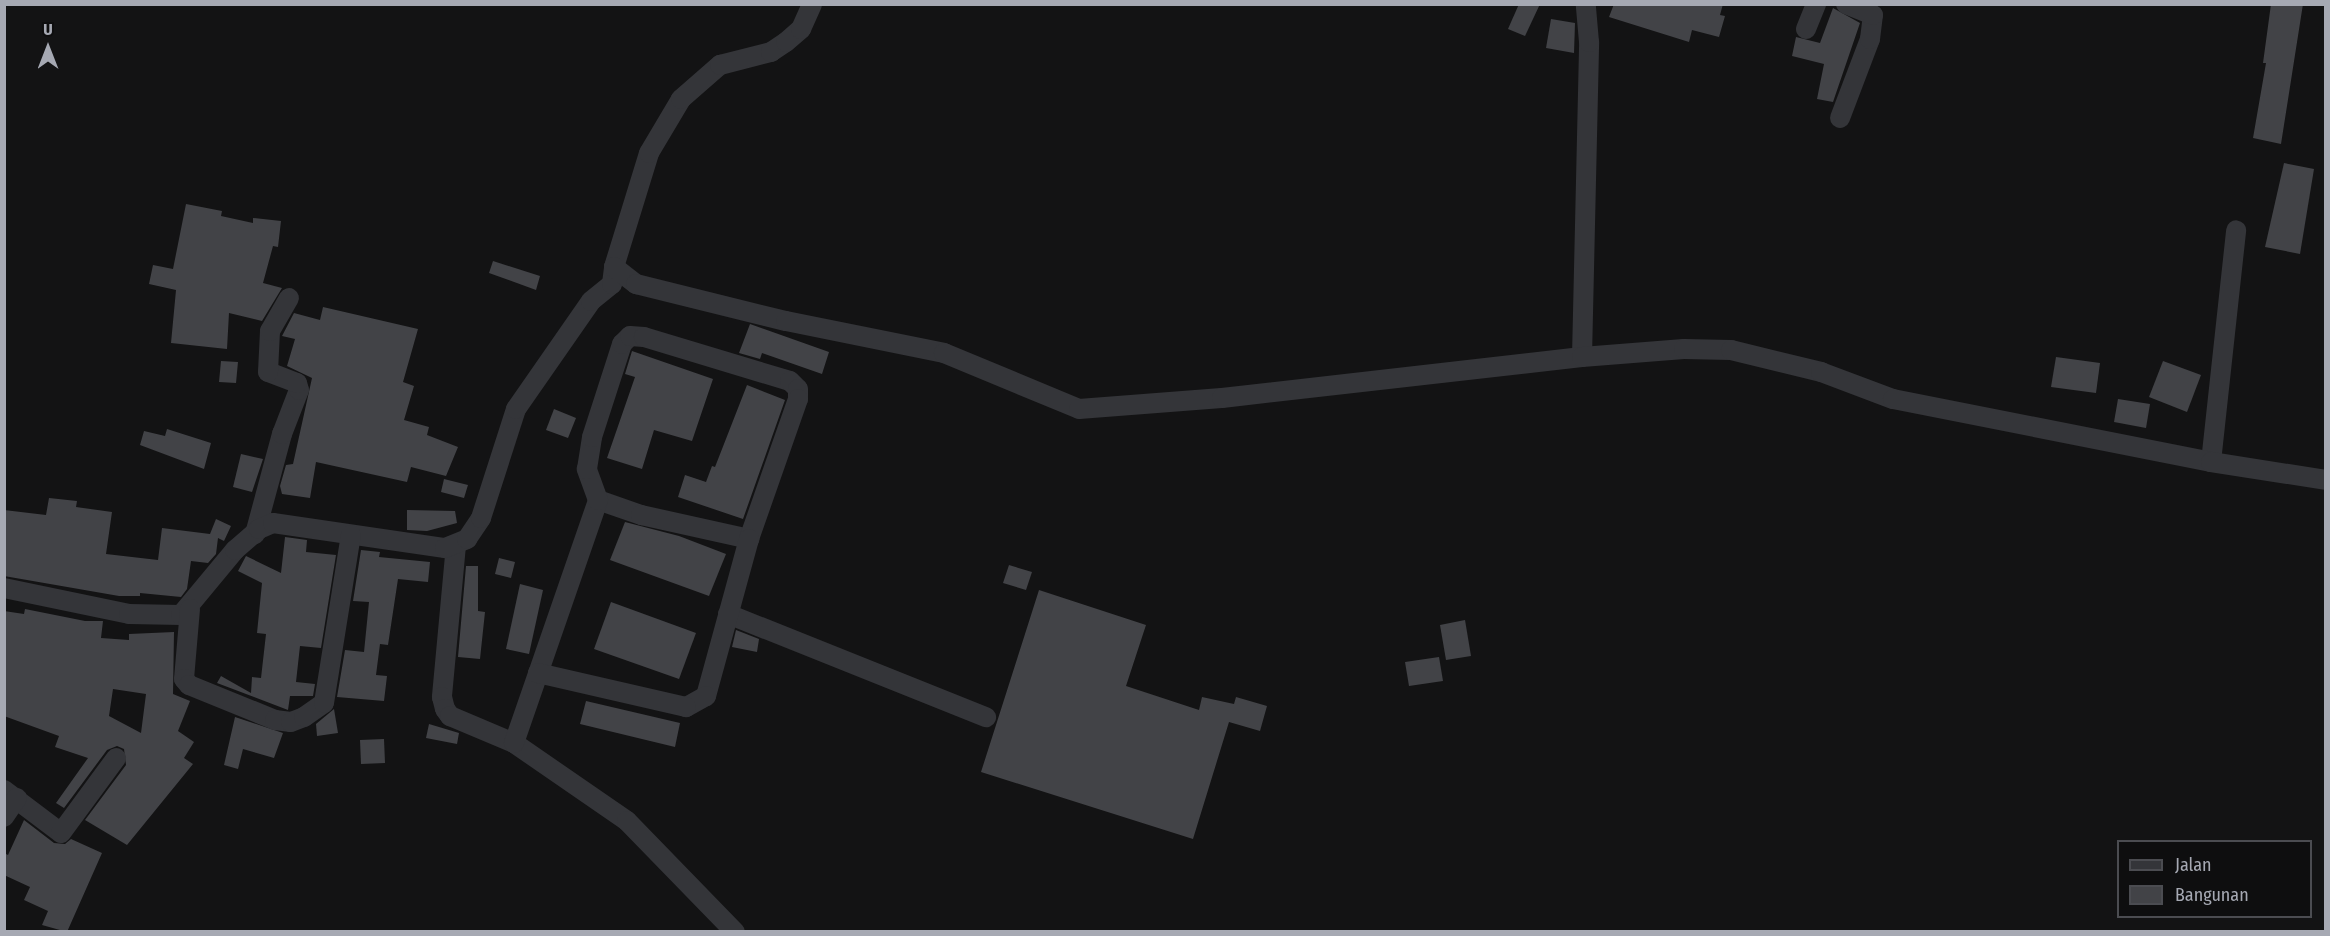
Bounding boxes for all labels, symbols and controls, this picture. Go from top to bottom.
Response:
north arrow [18,18,78,78]
text: U [43,20,53,39]
legend [2117,840,2312,918]
text: Jalan [2175,854,2212,876]
text: Bangunan [2175,884,2249,906]

